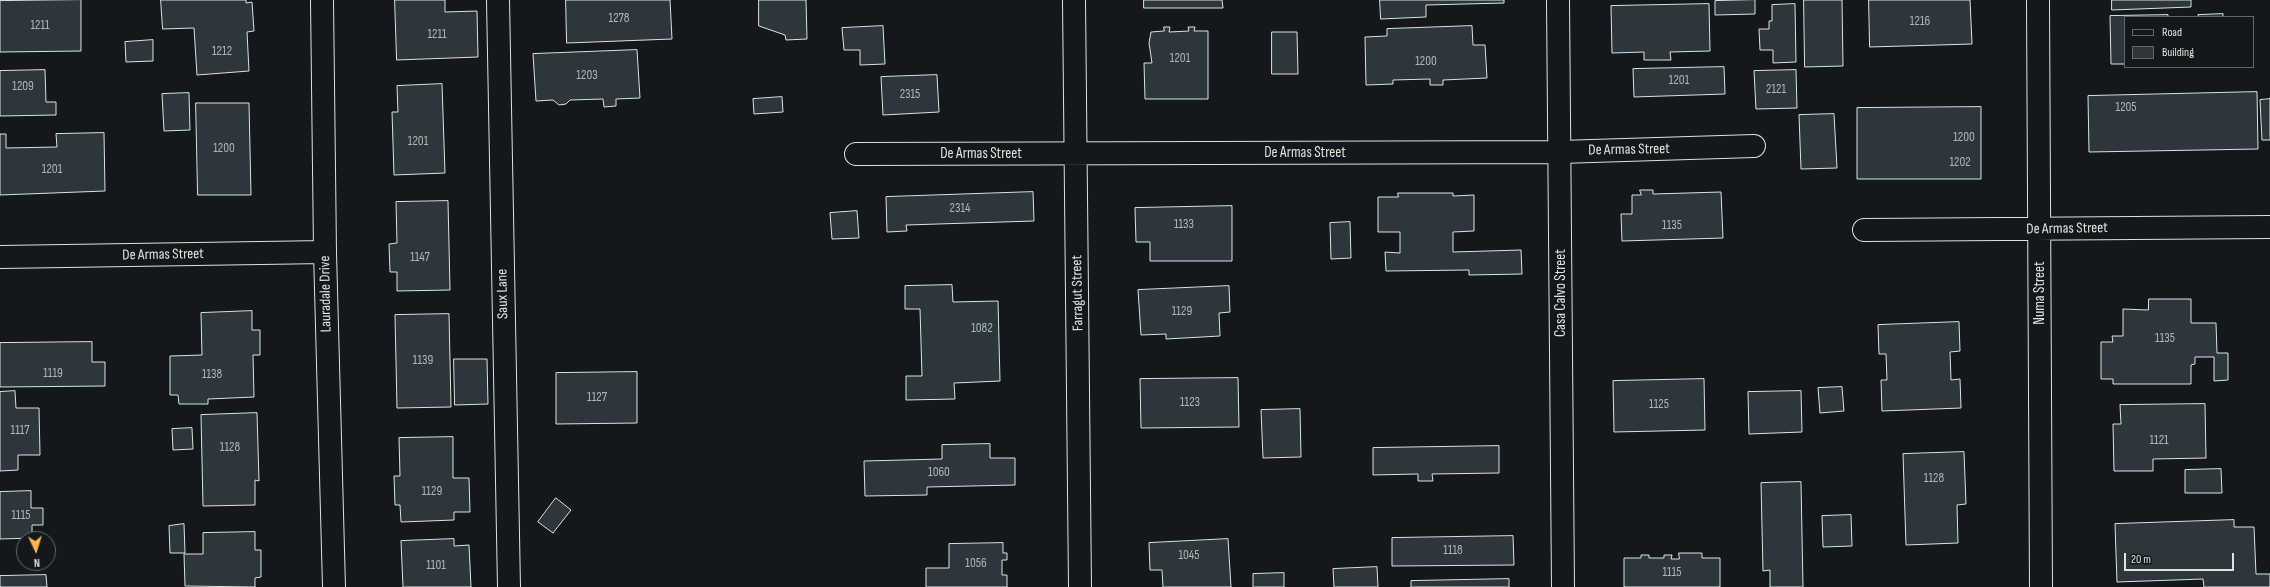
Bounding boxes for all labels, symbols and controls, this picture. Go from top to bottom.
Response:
house number: 1278 [609,11,629,27]
house number: 1216 [1910,14,1930,30]
legend [2124,16,2254,68]
house number: 1211 [30,18,50,34]
text: Road [2162,25,2182,40]
house number: 1211 [427,27,447,43]
house number: 1212 [212,44,232,60]
text: Building [2162,45,2194,60]
house number: 1201 [1170,51,1190,67]
house number: 1200 [1415,54,1437,70]
house number: 1203 [576,68,598,84]
house number: 1201 [1669,73,1689,89]
house number: 1209 [12,79,34,95]
house number: 2121 [1766,82,1786,98]
house number: 2315 [900,87,920,103]
house number: 1205 [2115,100,2137,116]
house number: 1200 [1953,130,1975,146]
house number: 1201 [408,134,428,150]
street label: De Armas Street [1588,140,1670,160]
house number: 1200 [213,141,235,157]
street label: De Armas Street [1264,144,1346,162]
street label: De Armas Street [940,145,1022,163]
house number: 1202 [1949,155,1971,171]
house number: 1201 [42,162,62,178]
house number: 2314 [950,201,970,217]
house number: 1133 [1174,217,1194,233]
house number: 1135 [1662,218,1682,234]
street label: De Armas Street [2026,219,2108,239]
street label: De Armas Street [122,245,204,265]
street label: Casa Calvo Street [1552,249,1570,337]
house number: 1147 [410,250,430,266]
street label: Lauradale Drive [316,255,336,333]
street label: Farragut Street [1068,255,1088,331]
street label: Numa Street [2031,261,2049,325]
street label: Saux Lane [494,269,512,319]
house number: 1129 [1172,304,1192,320]
house number: 1082 [971,321,993,337]
house number: 1135 [2155,331,2175,347]
house number: 1139 [413,353,433,369]
house number: 1119 [43,366,63,382]
house number: 1138 [202,367,222,383]
house number: 1127 [587,390,607,406]
house number: 1123 [1180,395,1200,411]
house number: 1125 [1649,397,1669,413]
house number: 1117 [11,423,29,439]
house number: 1121 [2149,433,2169,449]
house number: 1128 [220,440,240,456]
house number: 1060 [928,465,950,481]
house number: 1128 [1924,471,1944,487]
house number: 1129 [422,484,442,500]
house number: 1115 [12,508,30,524]
north arrow [16,531,56,571]
house number: 1118 [1443,543,1463,559]
scale bar [2126,545,2236,571]
house number: 1045 [1178,548,1200,564]
text: 20 m [2131,552,2151,567]
text: N [33,556,40,569]
house number: 1056 [965,556,987,572]
house number: 1101 [426,558,446,574]
house number: 1115 [1663,565,1681,581]

